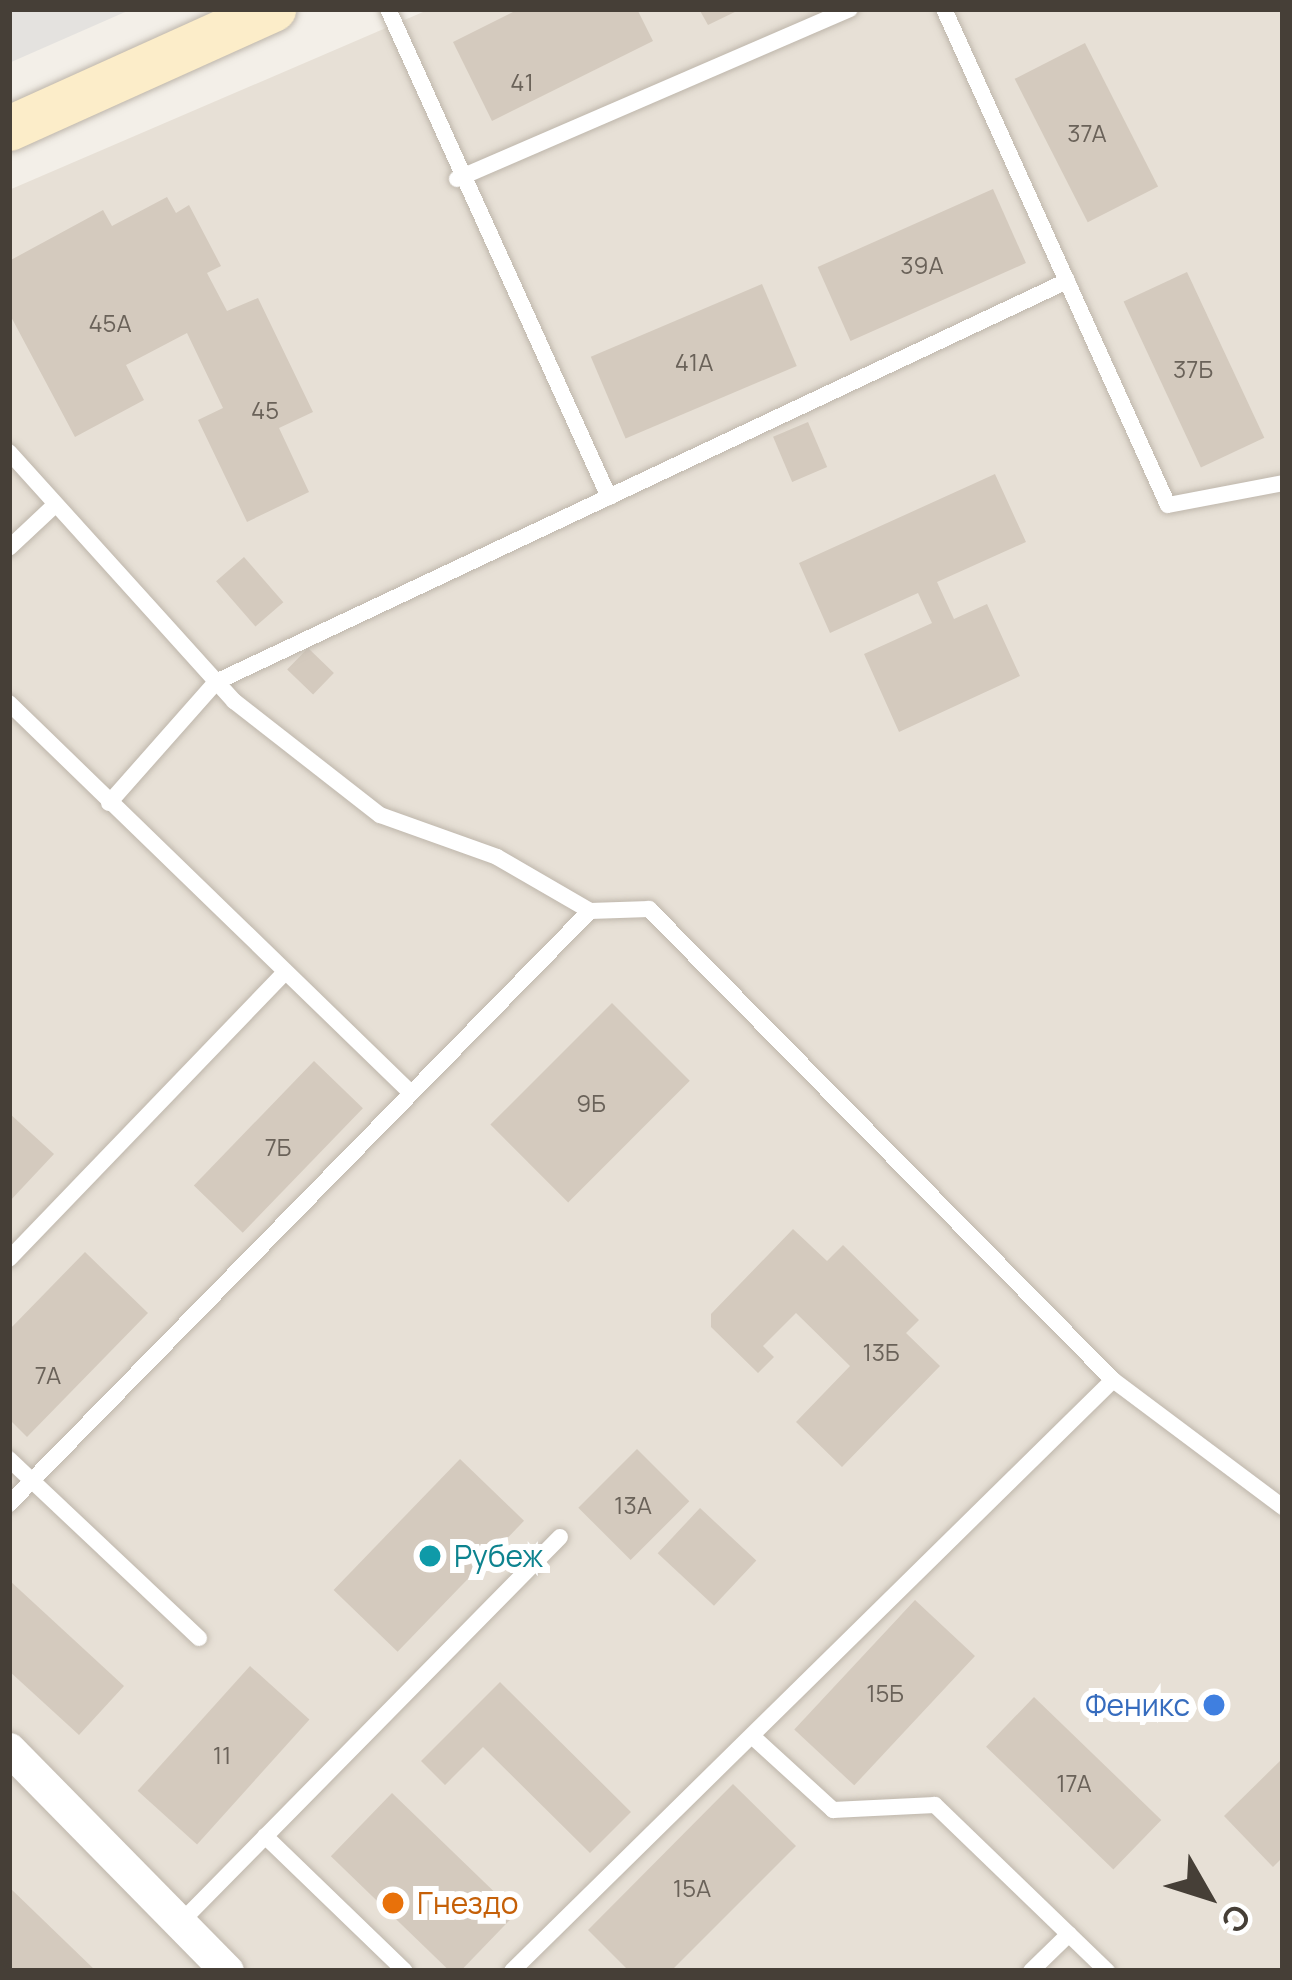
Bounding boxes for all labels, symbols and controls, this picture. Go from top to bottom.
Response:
house number: 41 [510,68,534,96]
house number: 37А [1067,119,1107,147]
house number: 39А [900,251,944,279]
house number: 45А [88,309,132,337]
house number: 41А [675,348,713,376]
house number: 37Б [1173,355,1213,383]
house number: 45 [251,396,279,424]
house number: 9Б [576,1089,606,1117]
house number: 7Б [265,1133,291,1161]
house number: 13Б [862,1338,900,1366]
house number: 7А [35,1361,61,1389]
house number: 13А [614,1491,652,1519]
place label: Рубеж [454,1538,543,1574]
marker: Рубеж [417,1543,443,1569]
house number: 15Б [866,1679,904,1707]
place label: Феникс [1085,1687,1190,1723]
marker: Феникс [1201,1692,1227,1718]
house number: 11 [213,1741,231,1769]
house number: 17А [1056,1769,1092,1797]
north arrow [1148,1836,1268,1956]
house number: 15А [673,1874,711,1902]
place label: Гнездо [417,1885,518,1921]
marker: Гнездо [380,1890,406,1916]
text: С [1211,1895,1262,1943]

